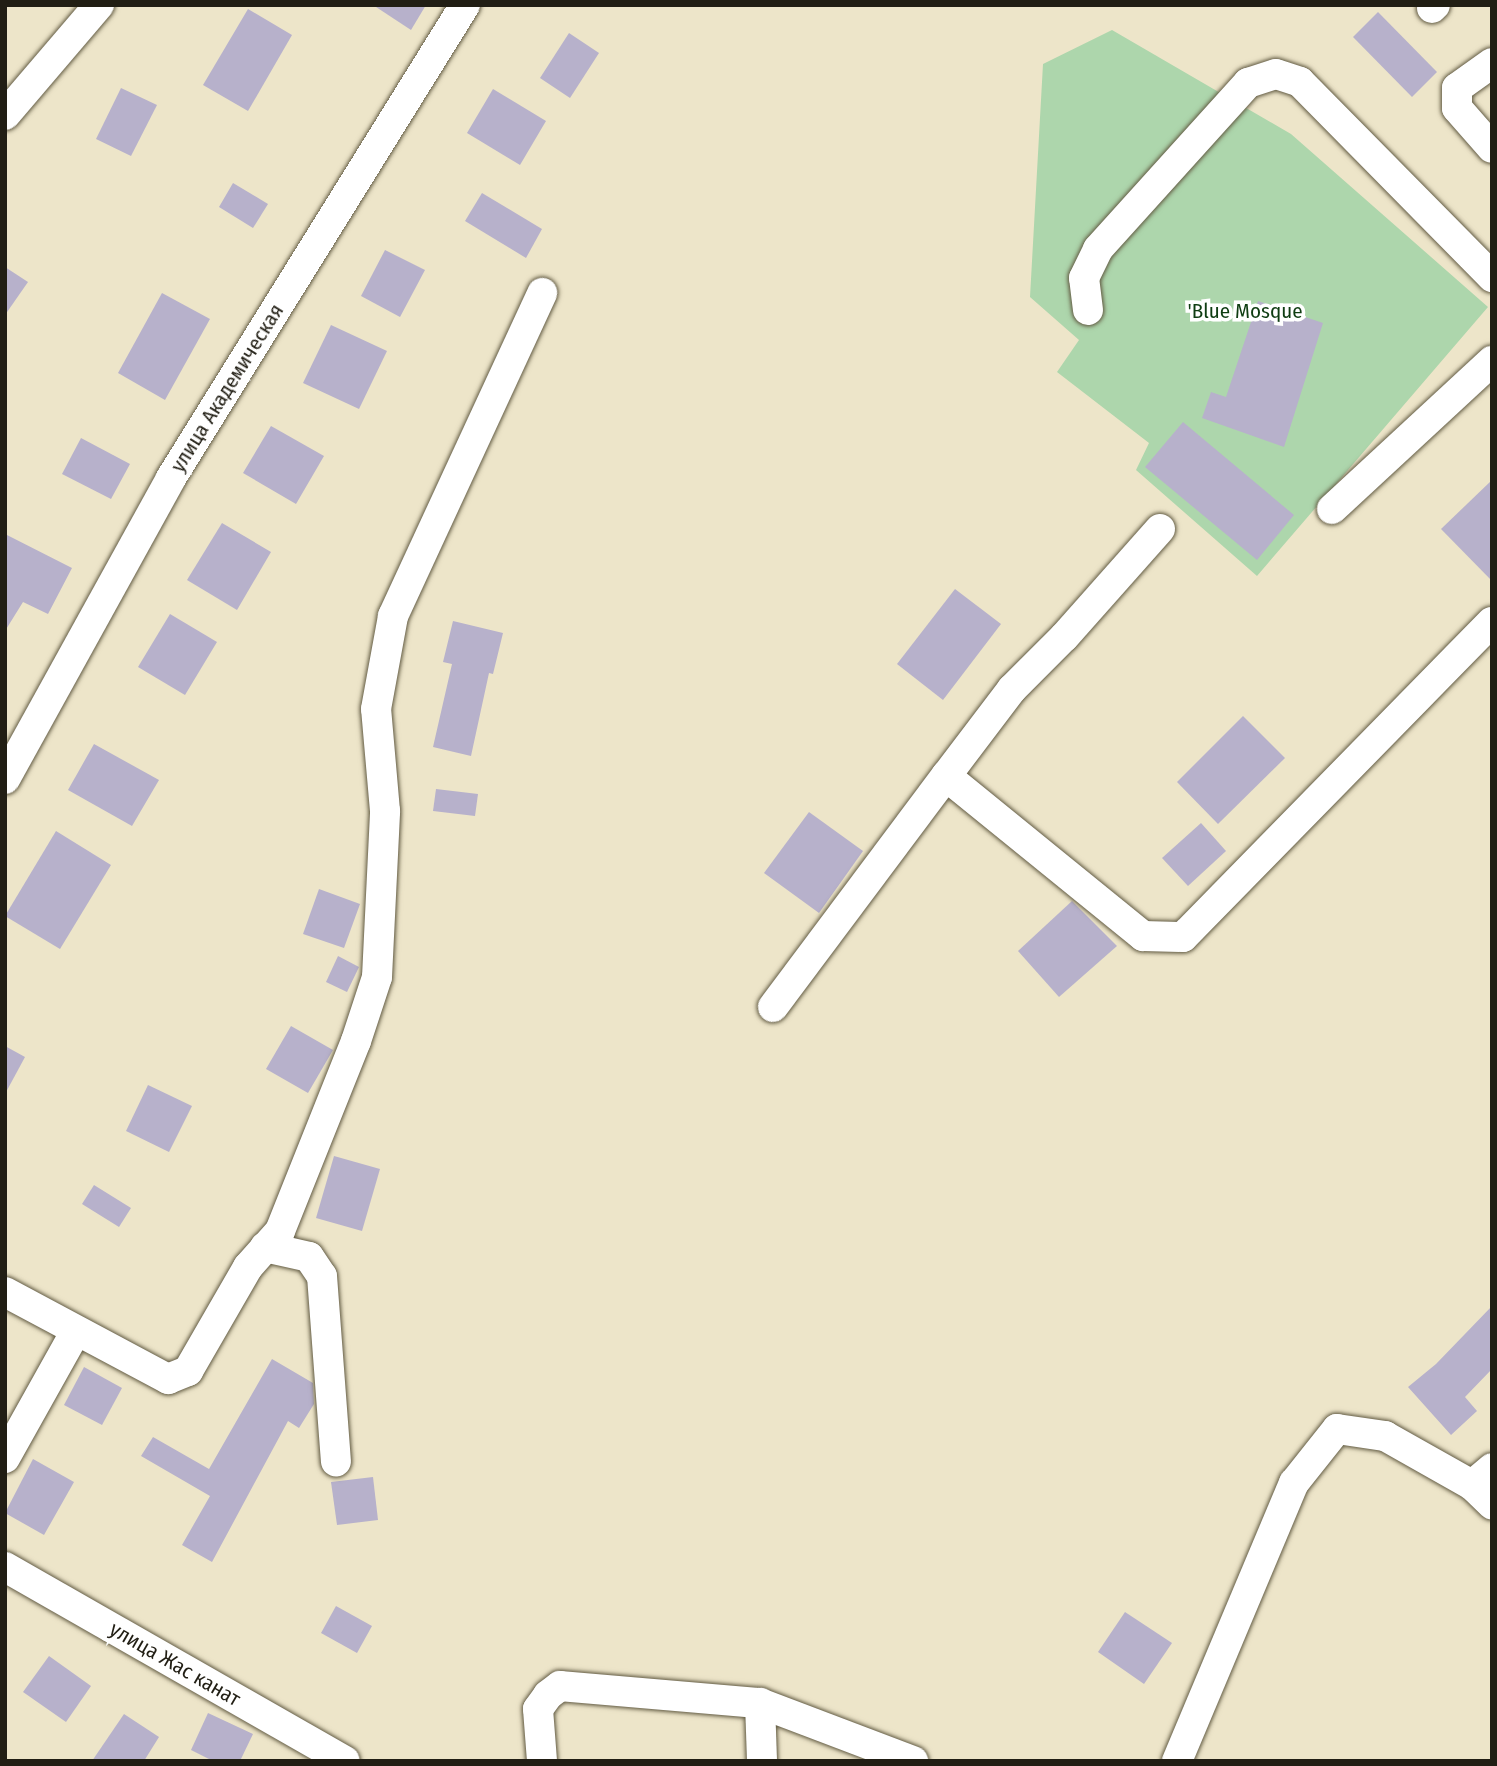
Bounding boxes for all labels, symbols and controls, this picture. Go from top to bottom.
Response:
park label: 'Blue Mosque [1187,298,1303,324]
street label: улица Академическая [165,299,289,477]
street label: улица Жас канат [105,1616,245,1712]

